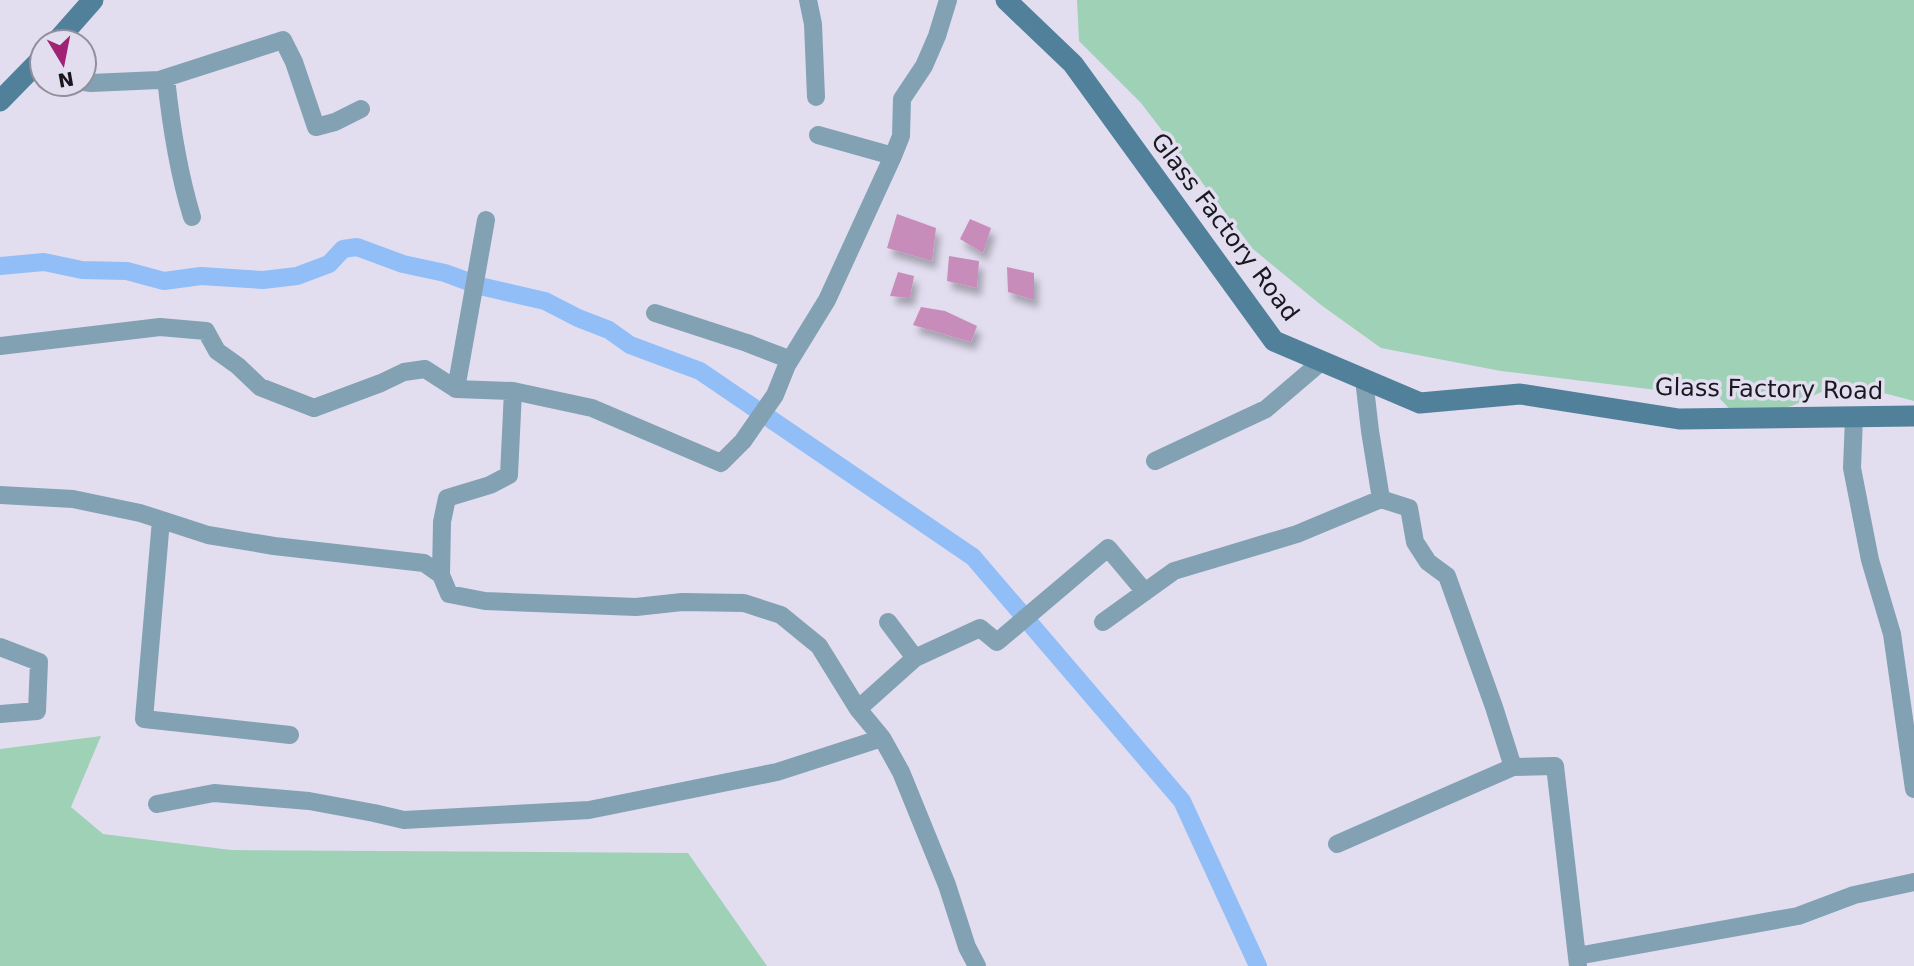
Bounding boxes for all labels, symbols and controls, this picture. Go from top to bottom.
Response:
north arrow [28,28,98,98]
text: N [56,68,76,92]
street label: Glass Factory Road [1145,127,1305,327]
street label: Glass Factory Road [1655,373,1883,405]

